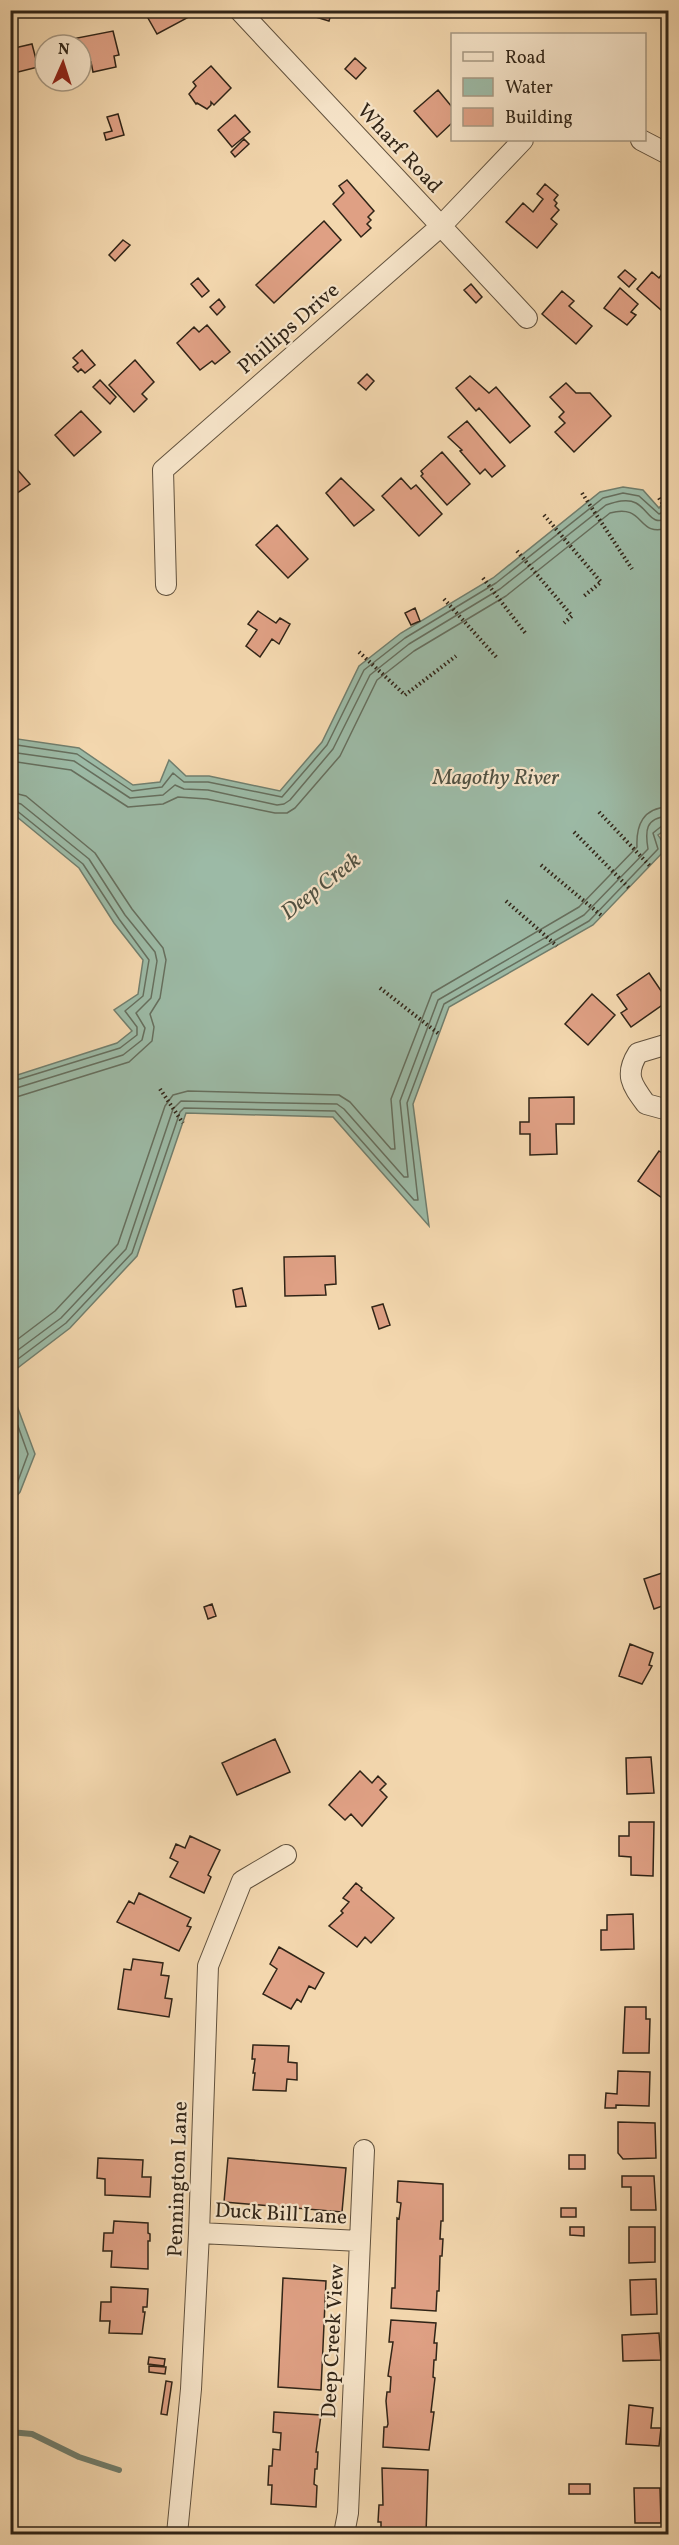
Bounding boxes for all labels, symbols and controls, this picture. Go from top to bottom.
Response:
north arrow [33,33,93,93]
legend [451,33,646,141]
text: N [57,39,70,61]
text: Road [505,46,546,71]
text: Water [505,76,553,101]
street label: Wharf Road [350,98,448,200]
text: Building [505,106,573,131]
street label: Phillips Drive [232,277,346,382]
water label: Magothy River [432,763,560,794]
water label: Deep Creek [275,846,368,928]
street label: Pennington Lane [161,2100,196,2258]
street label: Duck Bill Lane [214,2197,348,2232]
street label: Deep Creek View [315,2263,352,2419]

